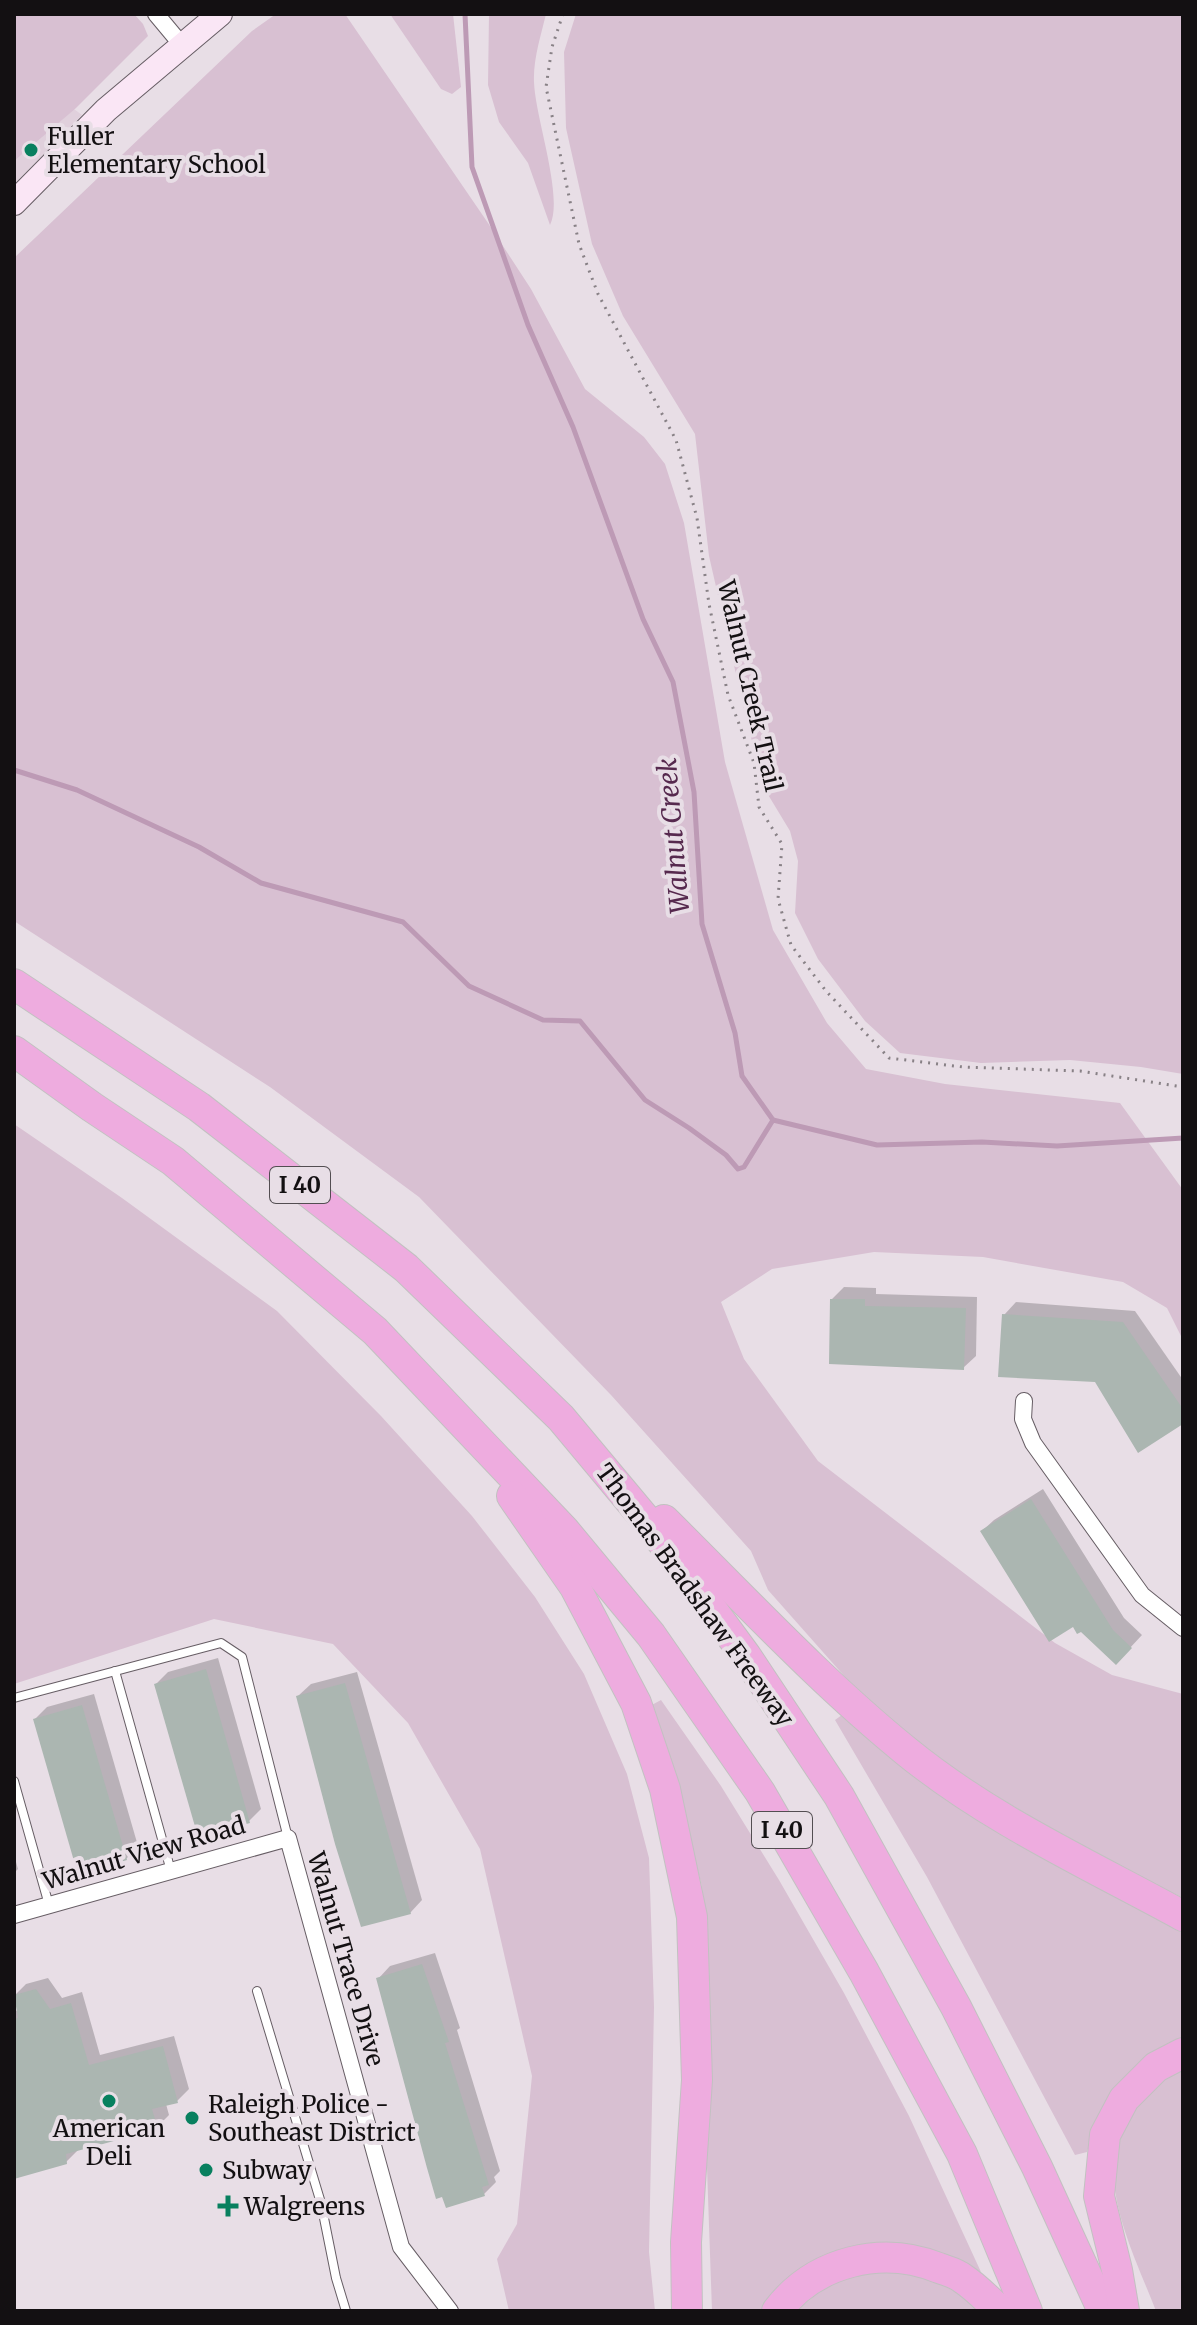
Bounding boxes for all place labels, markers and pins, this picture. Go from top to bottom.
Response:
place label: Fuller Elementary School [47,121,266,180]
marker: Fuller Elementary School [22,141,40,159]
place label: Raleigh Police - Southeast District [208,2089,416,2148]
marker: American Deli [100,2092,118,2110]
marker: Raleigh Police - Southeast District [183,2109,201,2127]
place label: American Deli [52,2113,165,2172]
place label: Subway [222,2155,312,2186]
marker: Subway [197,2161,215,2179]
place label: Walgreens [243,2191,365,2222]
marker: Walgreens [219,2197,237,2215]

